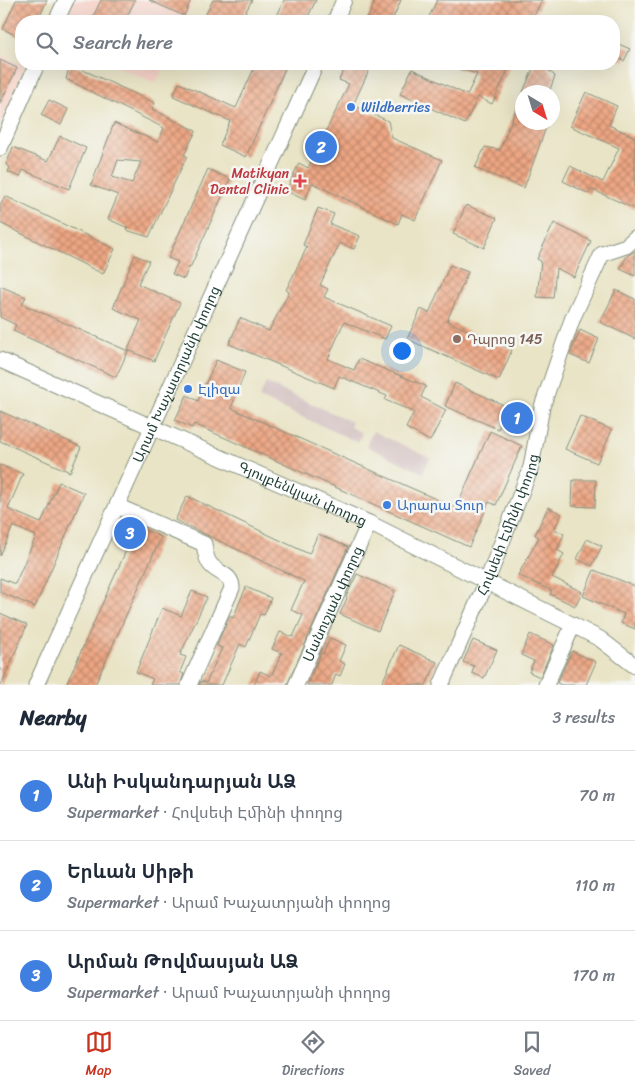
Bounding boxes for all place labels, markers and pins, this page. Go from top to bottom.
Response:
place label: Wildberries [361,95,430,120]
marker: Wildberries [345,101,357,113]
pin: 2 [305,128,337,166]
place label: Matikyan Dental Clinic [210,161,289,202]
marker: Matikyan Dental Clinic [293,174,307,188]
place label: Դպրոց 145 [467,327,543,352]
marker: Դպրոց 145 [451,333,463,345]
place label: Էլիզա [198,377,241,402]
marker: Էլիզա [182,383,194,395]
pin: 1 [501,399,533,437]
place label: Արարա Տուր [397,493,484,518]
marker: Արարա Տուր [381,499,393,511]
pin: 3 [114,514,146,552]

